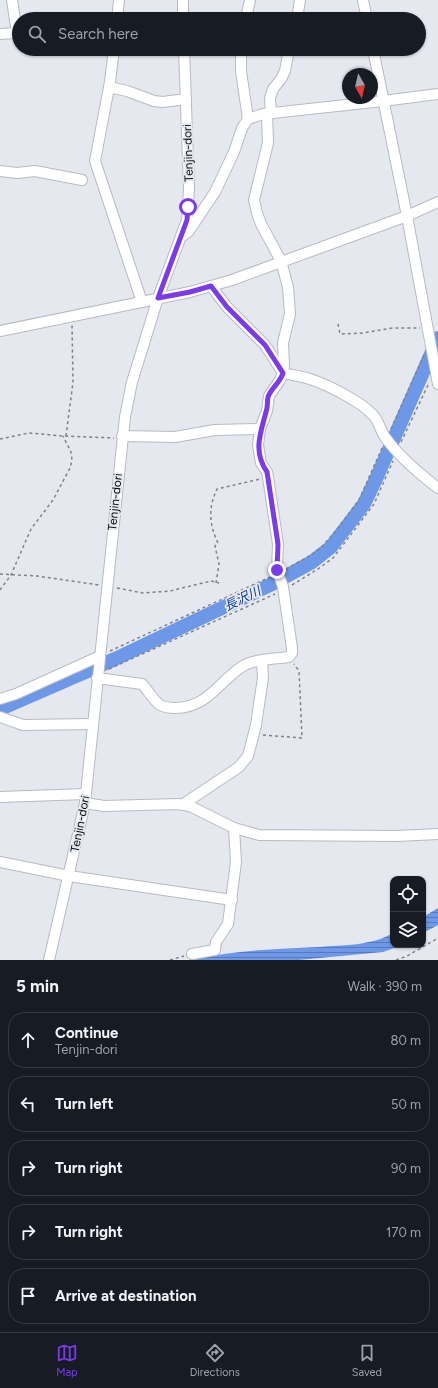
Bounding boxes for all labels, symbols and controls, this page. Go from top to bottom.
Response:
search box [12,12,426,56]
icon: search [26,23,48,45]
text: Search here [58,25,138,43]
north arrow [342,68,378,104]
street label: Tenjin-dori [180,124,196,182]
route start [179,198,197,216]
street label: Tenjin-dori [105,473,125,531]
route end [268,561,286,579]
water label: 長沢川 [221,582,265,614]
street label: Tenjin-dori [68,794,92,854]
map controls [390,876,426,948]
button: locate [390,876,426,912]
button: layers [390,912,426,948]
text: 5 min [16,976,59,996]
text: Walk · 390 m [347,979,422,994]
text: Continue [55,1024,118,1042]
icon: ahead [17,1029,39,1051]
text: 80 m [390,1033,421,1048]
text: Tenjin-dori [55,1042,117,1057]
icon: left [17,1093,39,1115]
text: Turn left [55,1095,113,1113]
text: 50 m [391,1097,421,1112]
icon: right [17,1157,39,1179]
text: Turn right [55,1159,123,1177]
text: 90 m [391,1161,421,1176]
icon: right [17,1221,39,1243]
text: Turn right [55,1223,123,1241]
text: 170 m [386,1225,421,1240]
icon: arrive [17,1285,39,1307]
text: Arrive at destination [55,1287,196,1305]
tab: Map [56,1342,78,1379]
tab: Directions [190,1342,240,1379]
tab: Saved [352,1342,382,1379]

